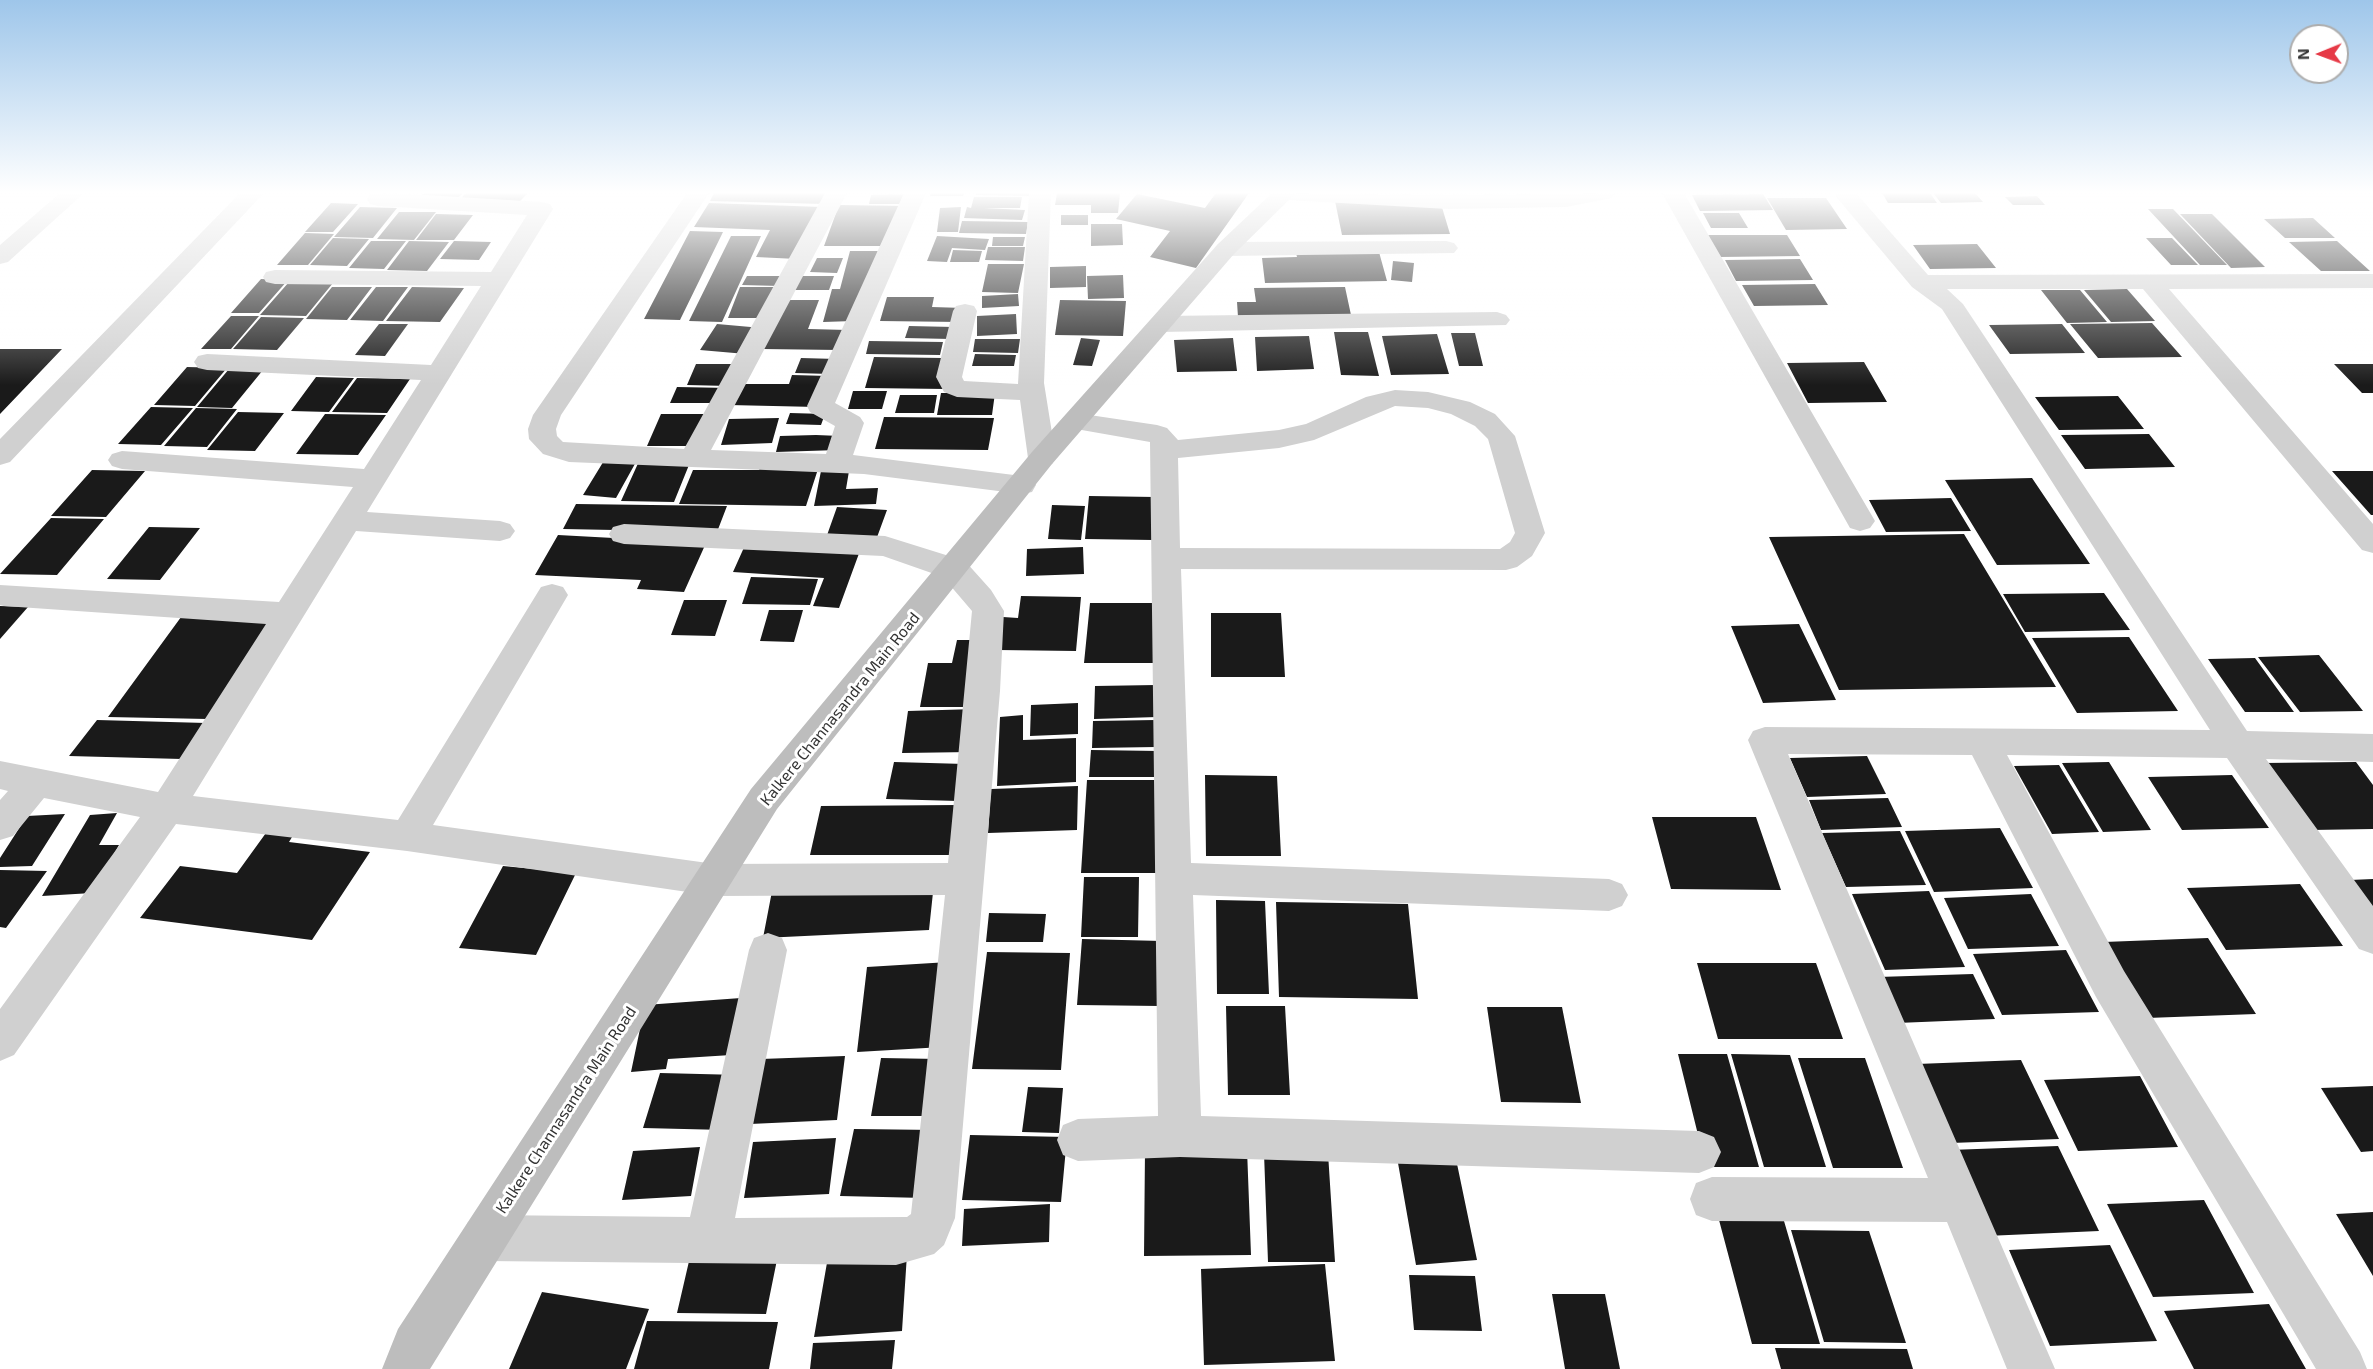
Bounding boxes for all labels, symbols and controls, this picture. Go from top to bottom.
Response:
north arrow [2289,24,2349,84]
text: N [2293,48,2312,60]
street label: Kalkere Channasandra Main Road [756,609,924,809]
street label: Kalkere Channasandra Main Road [492,1003,640,1217]

